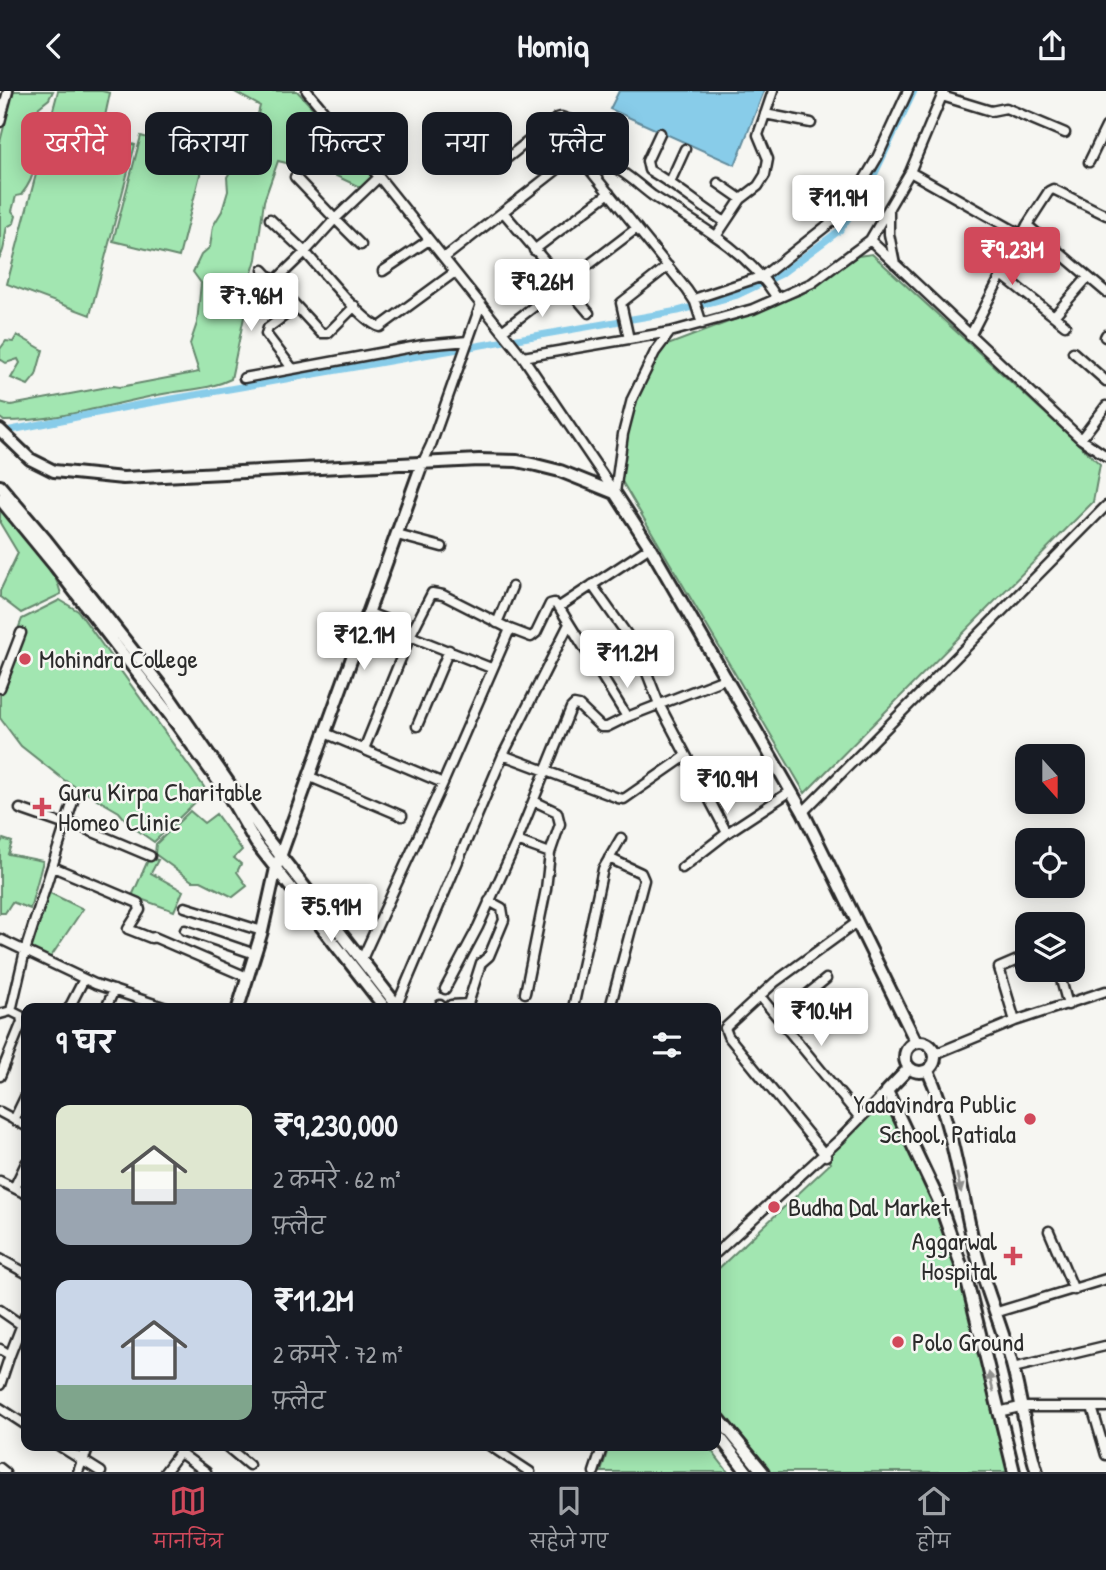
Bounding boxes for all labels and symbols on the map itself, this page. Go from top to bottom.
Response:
pin: ₹11.9M [781,176,895,235]
pin: ₹9.23M [955,227,1069,287]
pin: ₹9.26M [485,259,599,319]
pin: ₹7.96M [194,273,308,333]
pin: ₹12.1M [307,613,421,672]
pin: ₹11.2M [570,631,684,690]
place label: Mohindra College [39,641,198,676]
marker: Mohindra College [17,651,33,667]
north arrow [1015,744,1085,814]
pin: ₹10.9M [670,757,784,816]
place label: Guru Kirpa Charitable Homeo Clinic [58,774,262,839]
marker: Guru Kirpa Charitable Homeo Clinic [32,797,52,817]
pin: ₹5.91M [274,885,388,944]
pin: ₹10.4M [764,989,878,1048]
place label: Yadavindra Public School, Patiala [853,1086,1016,1151]
marker: Yadavindra Public School, Patiala [1022,1111,1038,1127]
one-way arrow [954,1172,965,1194]
place label: Budha Dal Market [788,1189,951,1224]
marker: Budha Dal Market [766,1199,782,1215]
place label: Aggarwal Hospital [912,1223,997,1288]
marker: Aggarwal Hospital [1003,1246,1023,1266]
place label: Polo Ground [912,1324,1024,1359]
marker: Polo Ground [890,1334,906,1350]
one-way arrow [985,1371,996,1393]

